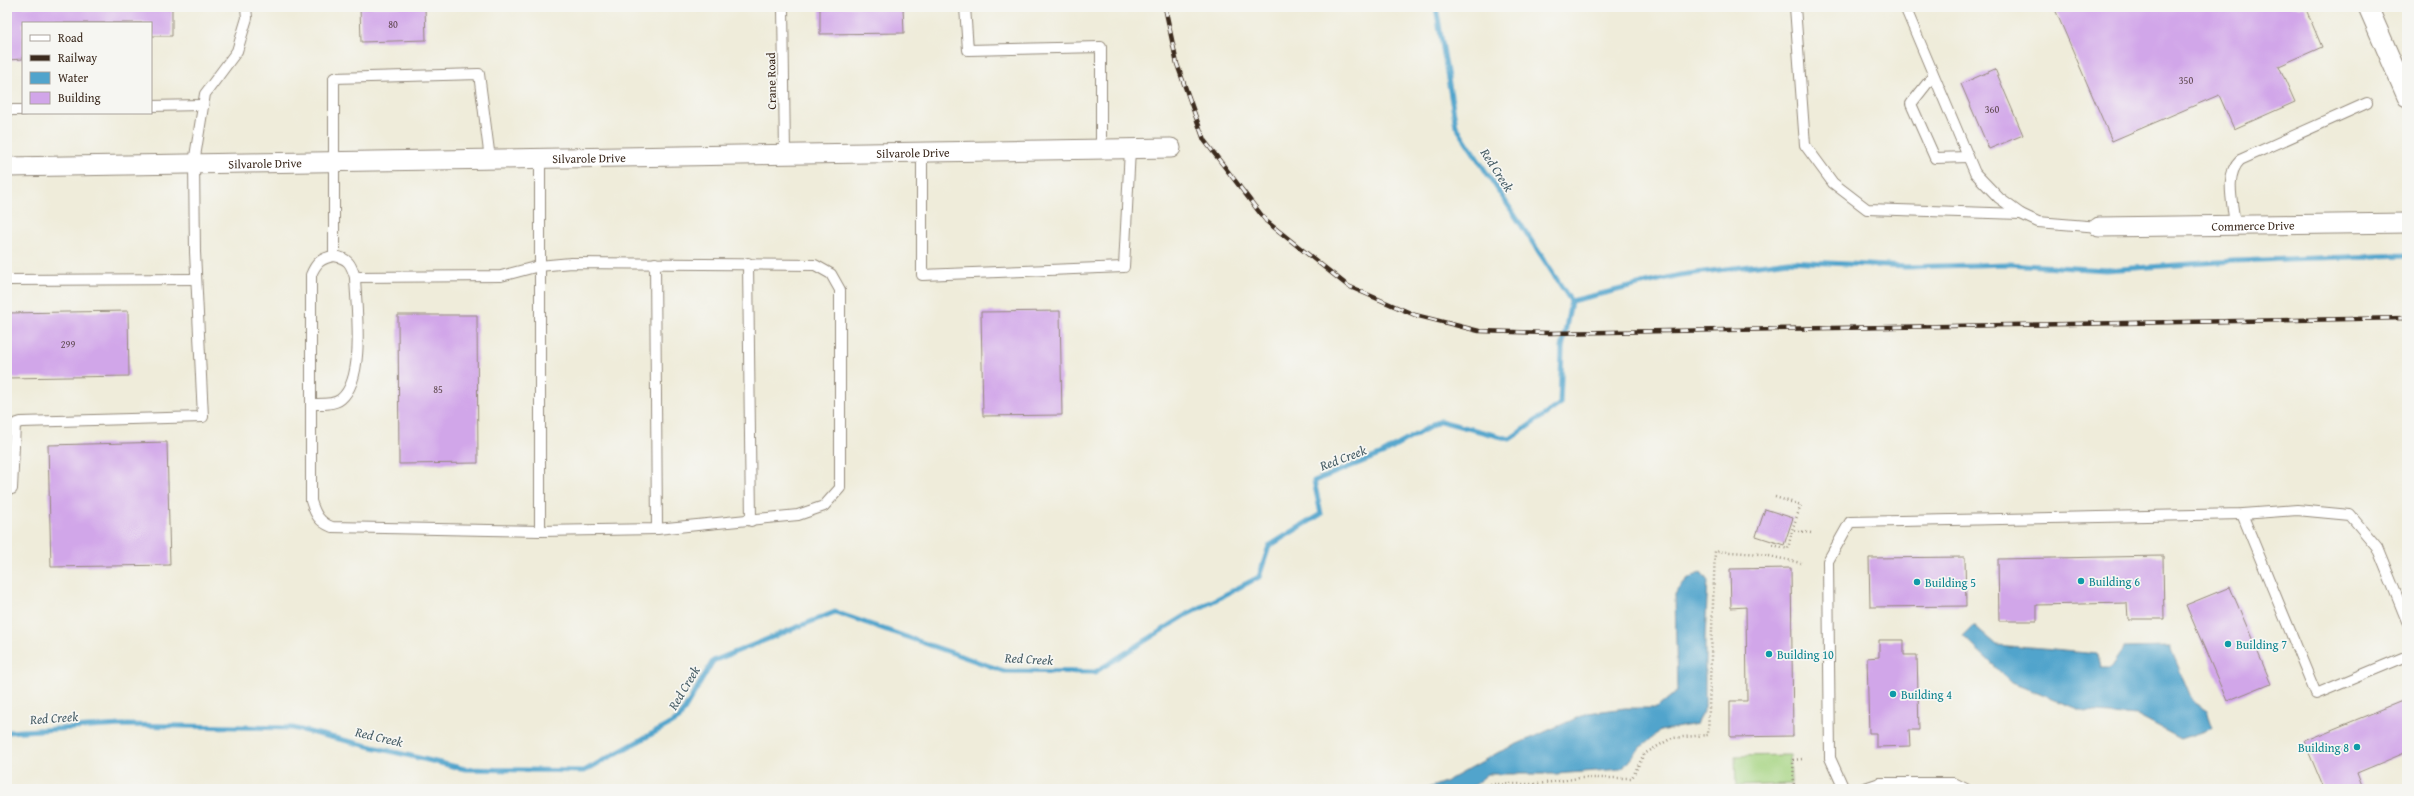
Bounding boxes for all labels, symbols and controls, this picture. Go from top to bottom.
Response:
house number: 80 [388,17,398,32]
legend [22,22,152,114]
text: Road [58,29,84,46]
text: Railway [58,49,97,66]
street label: Crane Road [762,52,780,110]
text: Water [58,69,88,86]
house number: 350 [2179,73,2193,88]
text: Building [58,89,101,106]
house number: 360 [1985,102,1999,117]
street label: Silvarole Drive [876,143,950,161]
water label: Red Creek [1475,144,1518,196]
street label: Silvarole Drive [552,148,626,167]
street label: Silvarole Drive [228,154,302,172]
street label: Commerce Drive [2211,216,2295,234]
house number: 299 [61,337,75,352]
house number: 85 [433,382,443,397]
water label: Red Creek [1316,440,1369,476]
place label: Building 6 [2089,573,2140,590]
place label: Building 5 [1925,574,1976,591]
marker: Building 6 [2076,576,2086,586]
marker: Building 5 [1912,577,1922,587]
place label: Building 7 [2236,636,2287,653]
marker: Building 7 [2223,639,2233,649]
place label: Building 10 [1777,646,1834,663]
water label: Red Creek [1003,648,1054,670]
marker: Building 10 [1764,649,1774,659]
water label: Red Creek [663,662,705,715]
place label: Building 4 [1901,686,1952,703]
marker: Building 4 [1888,689,1898,699]
water label: Red Creek [28,707,79,729]
water label: Red Creek [352,722,405,752]
place label: Building 8 [2298,739,2349,756]
marker: Building 8 [2352,742,2362,752]

